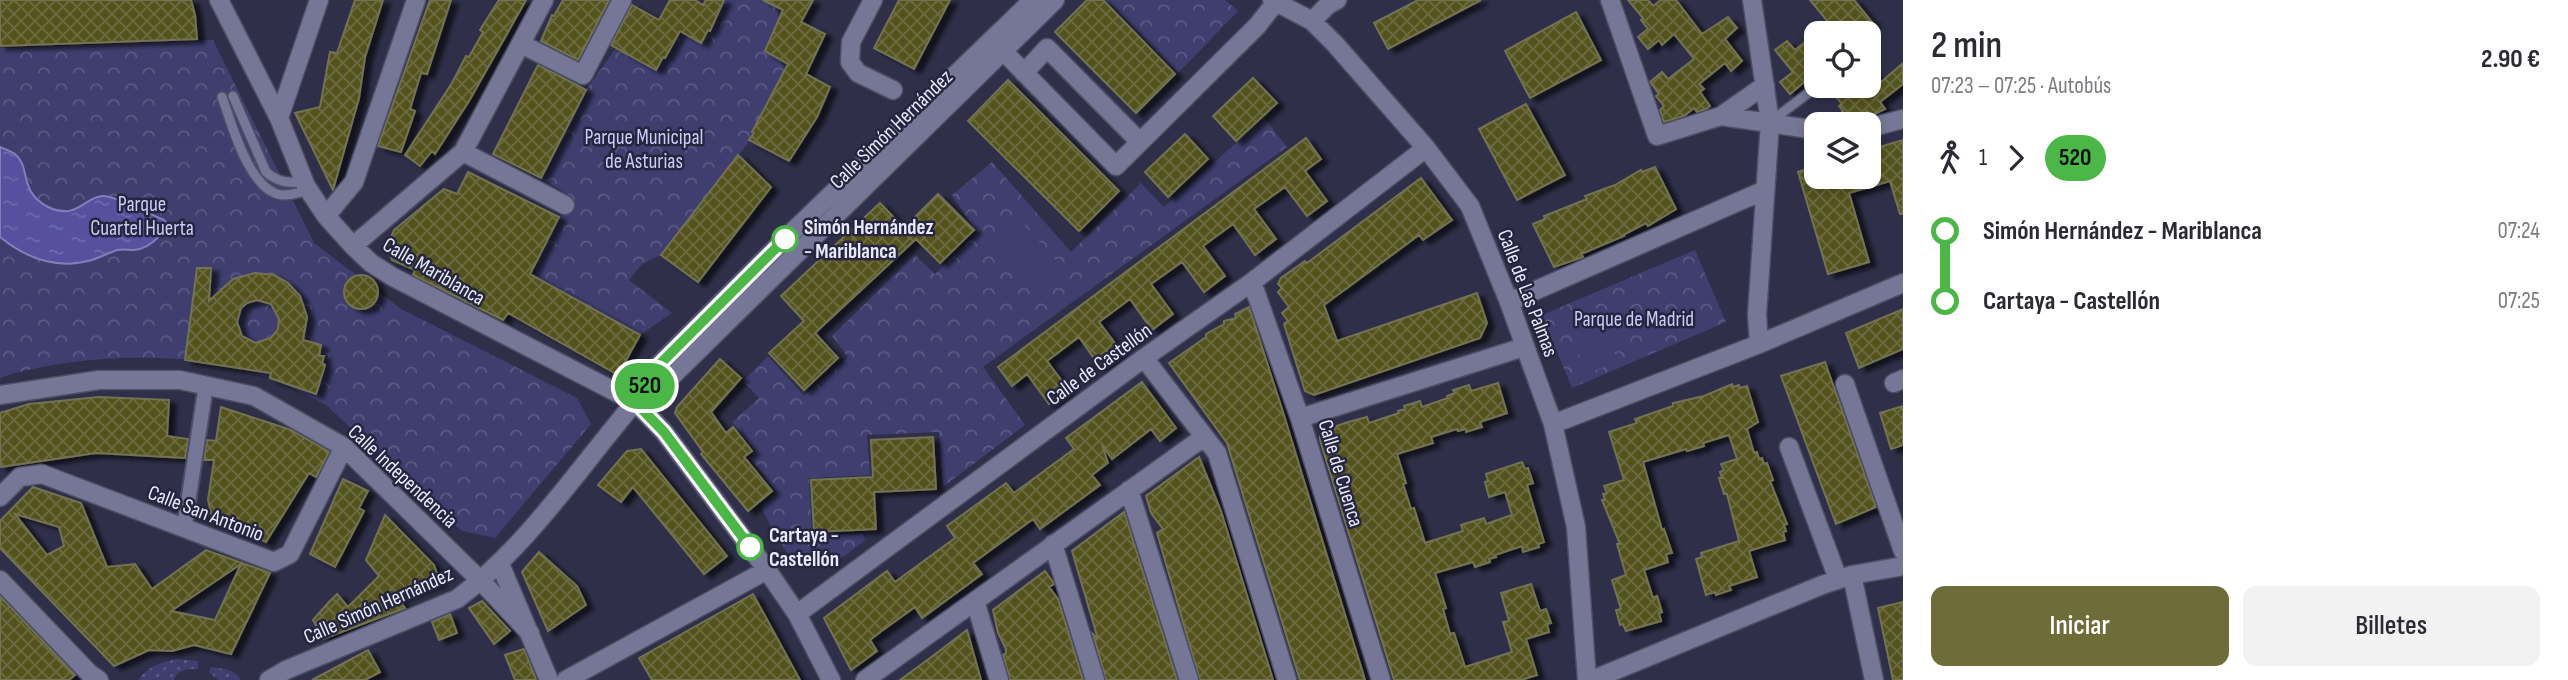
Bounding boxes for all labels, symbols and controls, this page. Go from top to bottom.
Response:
map controls [1804,21,1881,189]
button: locate [1804,21,1881,98]
text: 2 min [1931,23,2002,68]
text: 2.90 € [2481,44,2540,75]
street label: Calle Simón Hernández [825,64,958,194]
text: 07:23 – 07:25 · Autobús [1931,72,2111,100]
button: layers [1804,112,1881,189]
park label: Parque Municipal de Asturias [585,125,703,174]
icon: walk [1931,139,1969,177]
icon: forward [1997,139,2035,177]
text: 520 [2059,143,2092,172]
text: 1 [1979,144,1987,172]
park label: Parque Cuartel Huerta [90,192,194,241]
place label: Simón Hernández - Mariblanca [804,215,934,264]
text: Simón Hernández - Mariblanca [1983,216,2262,247]
text: 07:24 [2497,217,2540,245]
marker: Simón Hernández - Mariblanca [772,226,798,252]
street label: Calle de Las Palmas [1492,226,1563,360]
street label: Calle Mariblanca [378,232,489,311]
text: Cartaya - Castellón [1983,286,2160,317]
text: 07:25 [2498,287,2540,315]
park label: Parque de Madrid [1574,307,1694,332]
street label: Calle de Castellón [1042,318,1157,411]
line badge: 520 [605,363,685,409]
text: 520 [629,371,661,400]
street label: Calle de Cuenca [1312,417,1369,530]
street label: Calle Independencia [343,419,463,533]
street label: Calle San Antonio [144,480,267,547]
place label: Cartaya - Castellón [769,523,839,572]
marker: Cartaya - Castellón [737,534,763,560]
street label: Calle Simón Hernández [300,561,457,650]
button: Iniciar [1931,586,2229,666]
button: Billetes [2243,586,2540,666]

